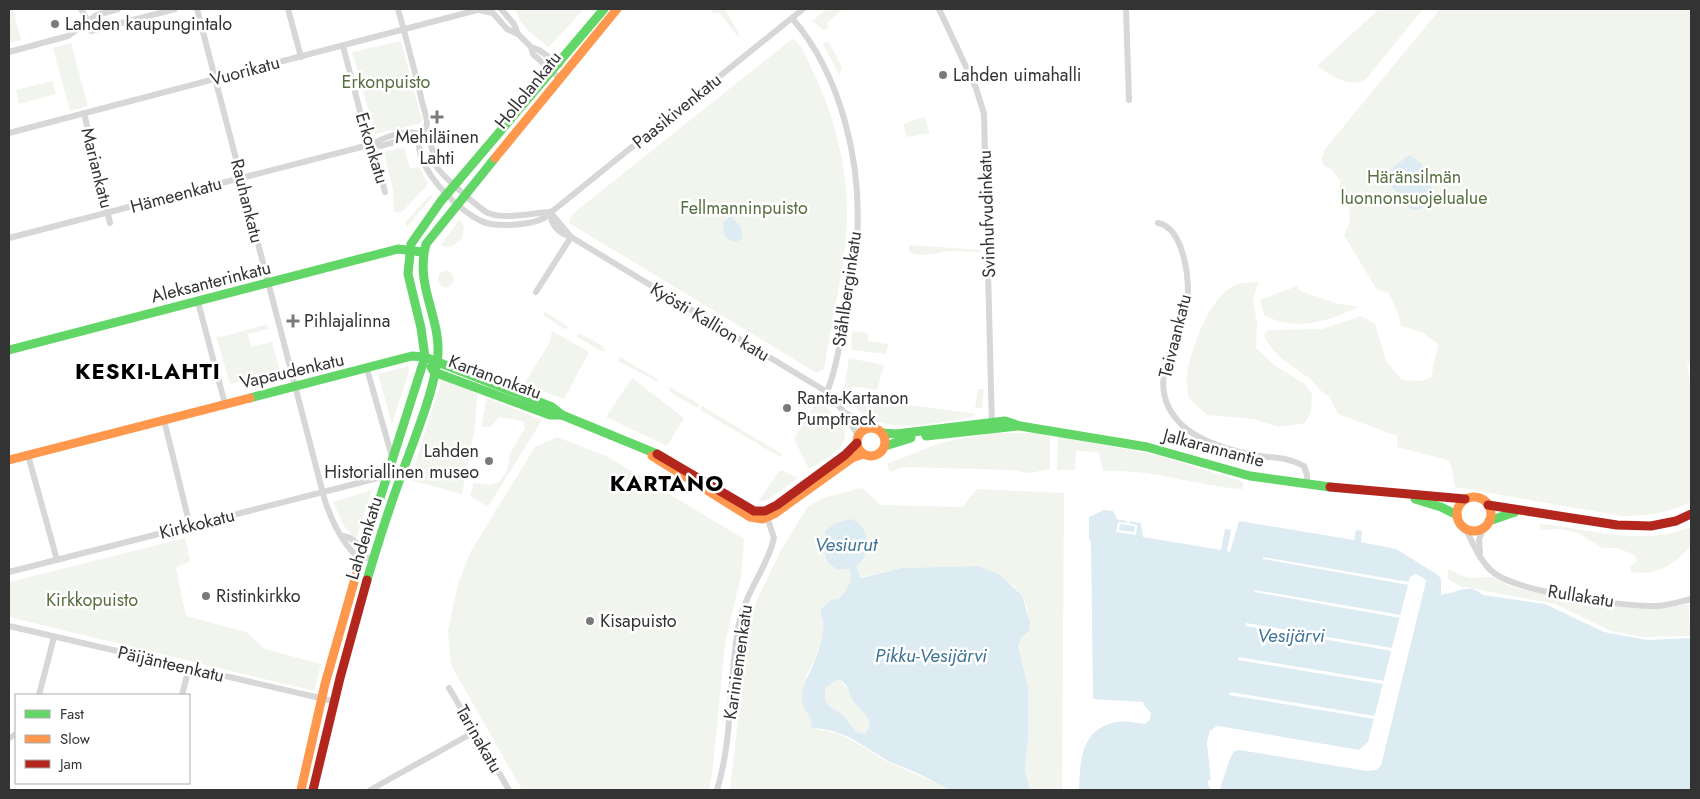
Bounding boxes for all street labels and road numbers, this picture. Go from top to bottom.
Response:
street label: Hollolankatu [489,46,567,134]
street label: Vuorikatu [207,49,283,93]
street label: Paasikivenkatu [627,67,727,155]
street label: Erkonkatu [349,109,395,187]
street label: Mariankatu [74,125,120,211]
street label: Svinhufvudinkatu [972,150,1002,278]
street label: Rauhankatu [224,156,270,246]
street label: Hämeenkatu [127,170,225,220]
street label: Ståhlberginkatu [826,229,868,349]
street label: Aleksanterinkatu [148,255,274,309]
street label: Kyösti Kallion katu [645,276,775,368]
street label: Teivaankatu [1152,291,1198,381]
street label: Vapaudenkatu [237,346,347,396]
street label: Kartanonkatu [445,348,545,406]
street label: Jalkarannantie [1159,421,1268,474]
street label: Lahdenkatu [339,493,389,583]
street label: Kirkkokatu [157,502,237,546]
street label: Rullakatu [1546,578,1616,614]
street label: Kariniemenkatu [717,603,759,721]
street label: Päijänteenkatu [115,639,227,689]
street label: Tarinakatu [449,700,509,778]

